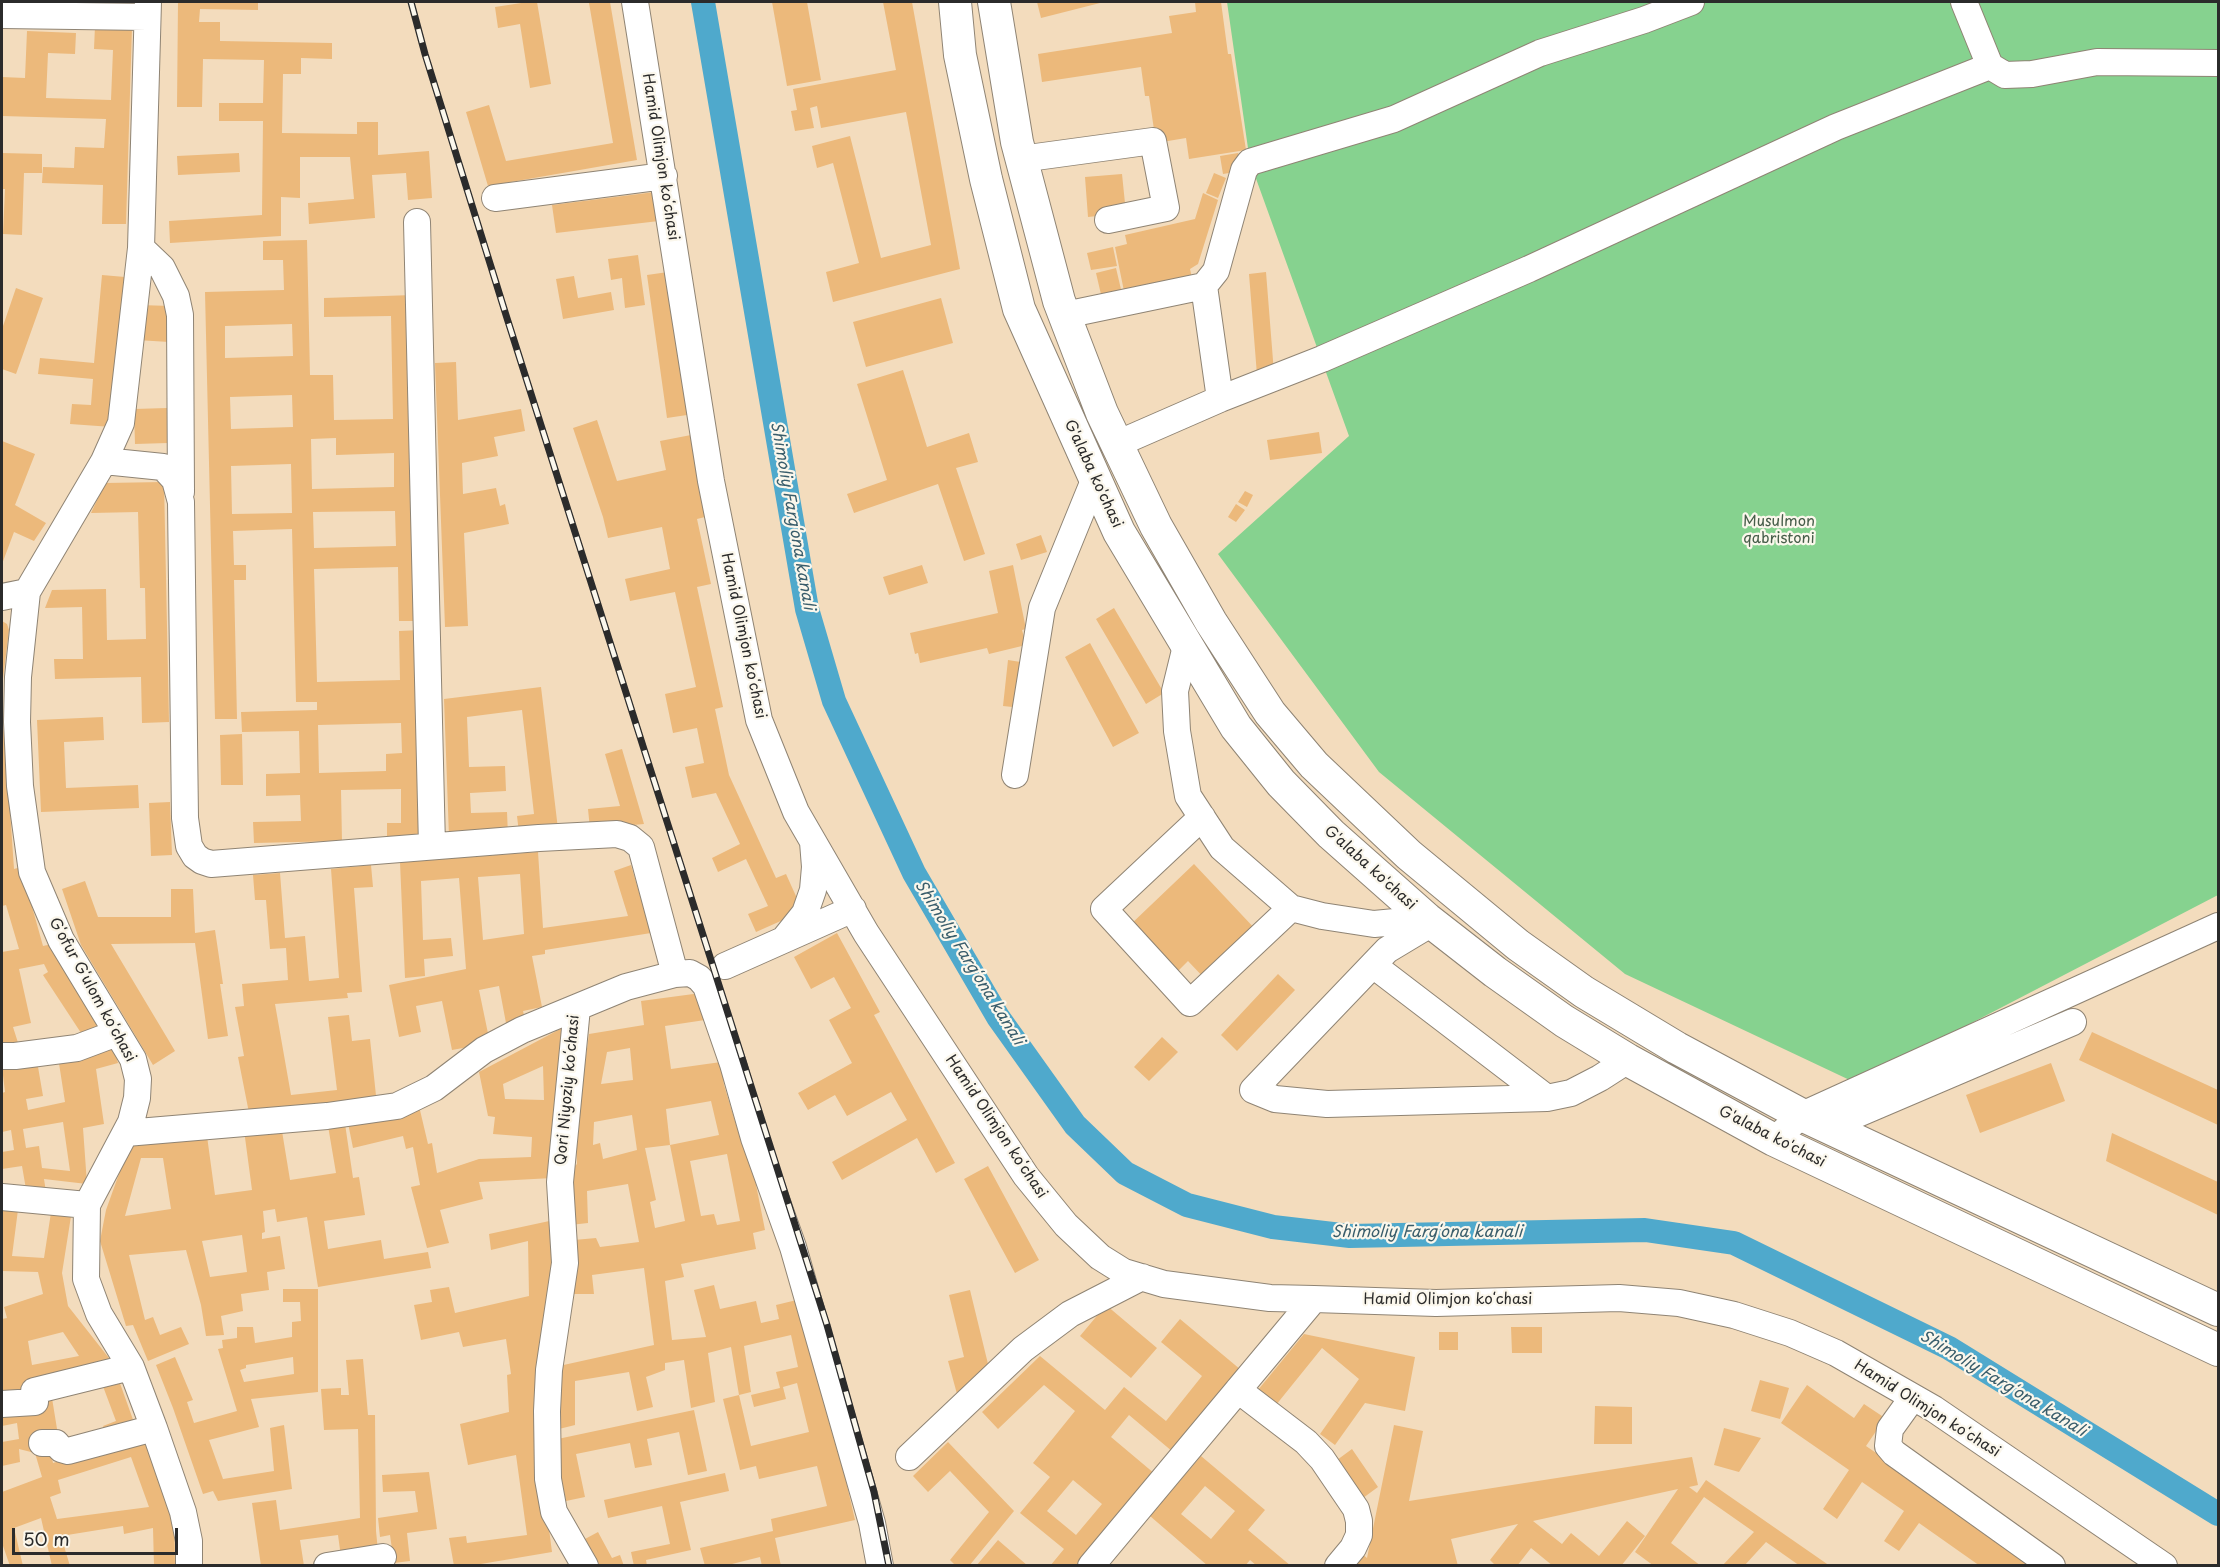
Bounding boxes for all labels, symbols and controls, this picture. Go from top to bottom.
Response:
street label: Hamid Olimjon koʻchasi [638,72,682,242]
street label: G'alaba ko'chasi [1060,417,1126,531]
water label: Shimoliy Fargʻona kanali [766,420,818,612]
park label: Musulmon qabristoni [1743,513,1815,548]
street label: Hamid Olimjon koʻchasi [717,552,769,720]
street label: G'alaba ko'chasi [1320,822,1420,914]
water label: Shimoliy Fargʻona kanali [910,877,1028,1049]
street label: Gʻofur Gʻulom koʻchasi [45,915,139,1065]
street label: Qori Niyoziy koʻchasi [552,1014,584,1166]
street label: Hamid Olimjon koʻchasi [941,1052,1051,1202]
street label: G'alaba ko'chasi [1716,1102,1828,1172]
water label: Shimoliy Fargʻona kanali [1332,1223,1522,1243]
street label: Hamid Olimjon koʻchasi [1364,1291,1532,1309]
water label: Shimoliy Fargʻona kanali [1916,1327,2090,1441]
street label: Hamid Olimjon koʻchasi [1851,1357,2003,1461]
scale bar [15,1516,182,1554]
text: 50 m [23,1525,70,1552]

